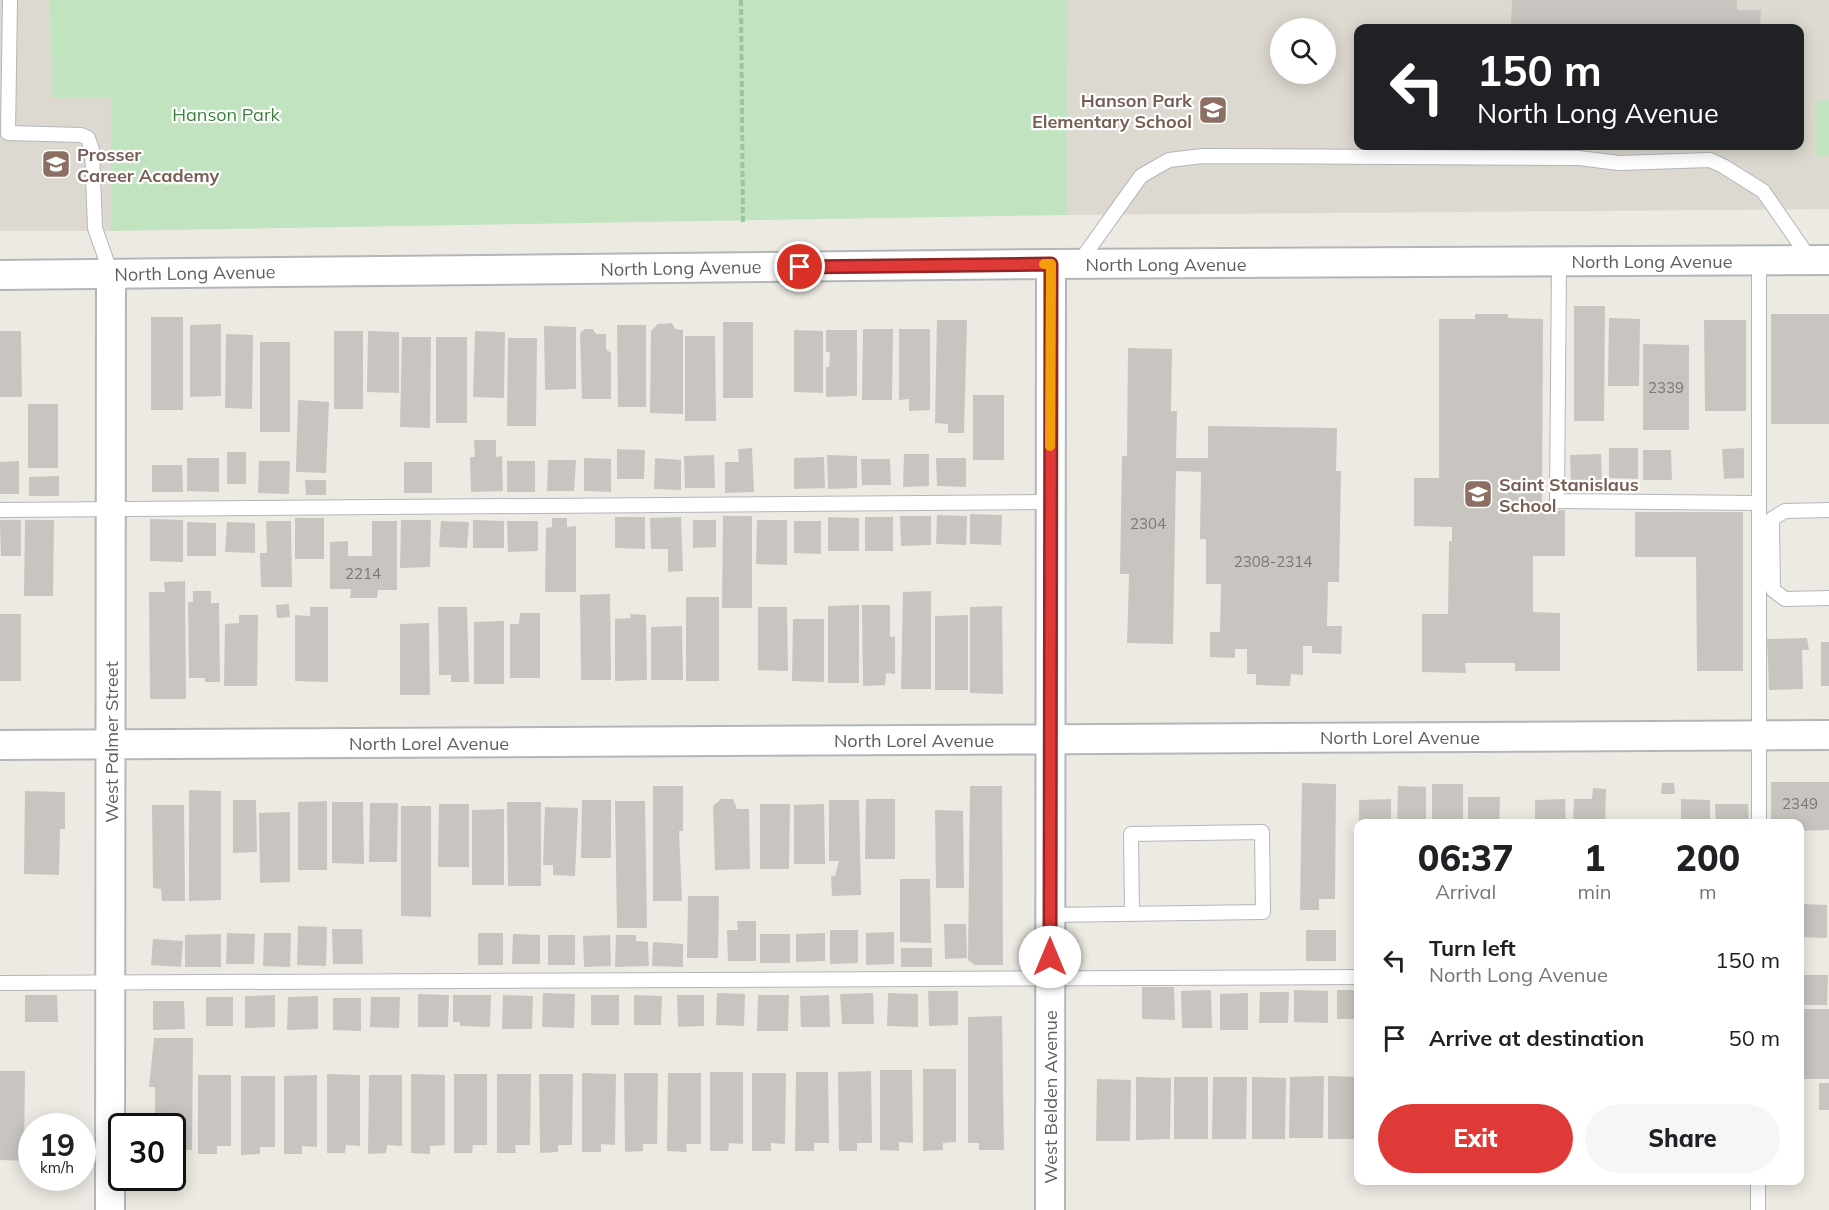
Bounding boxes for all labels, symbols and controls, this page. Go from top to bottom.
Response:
map controls [1270,18,1336,84]
button: search [1270,18,1336,84]
text: 150 m [1477,44,1602,97]
icon: left [1378,48,1456,126]
place label: Hanson Park Elementary School [1032,89,1193,133]
school or university icon: Hanson Park Elementary School [1197,94,1229,126]
text: North Long Avenue [1477,96,1719,130]
park label: Hanson Park [172,103,280,126]
place label: Prosser Career Academy [77,143,220,187]
school or university icon: Prosser Career Academy [40,148,72,180]
pin [774,241,825,292]
icon: arrive [783,250,816,283]
street label: North Long Avenue [1571,250,1733,273]
street label: North Long Avenue [1085,253,1247,276]
street label: North Long Avenue [600,255,762,281]
street label: North Long Avenue [114,260,276,286]
house number: 2339 [1648,378,1684,397]
place label: Saint Stanislaus School [1499,473,1639,517]
school or university icon: Saint Stanislaus School [1462,478,1494,510]
house number: 2304 [1130,514,1166,533]
house number: 2308-2314 [1234,552,1312,571]
house number: 2214 [345,564,381,583]
street label: West Palmer Street [100,661,123,823]
street label: North Lorel Avenue [1320,726,1480,749]
street label: North Lorel Avenue [834,729,994,752]
street label: North Lorel Avenue [349,732,509,755]
house number: 2349 [1782,794,1818,813]
text: 06:37 [1418,835,1514,880]
text: 1 [1584,835,1605,880]
text: 200 [1675,835,1740,880]
text: Arrival [1435,879,1496,904]
text: min [1577,879,1612,904]
text: m [1699,879,1717,904]
position arrow [1018,925,1082,989]
text: Turn left [1429,934,1516,962]
icon: left [1378,944,1411,977]
text: 150 m [1715,946,1780,974]
text: North Long Avenue [1429,962,1608,987]
street label: West Belden Avenue [1039,1010,1062,1184]
icon: arrive [1378,1022,1411,1055]
text: Arrive at destination [1429,1024,1644,1052]
text: 50 m [1729,1024,1780,1052]
button: Exit [1378,1104,1573,1173]
button: Share [1585,1104,1780,1173]
speed limit sign: 30 [108,1113,186,1191]
text: 19 [39,1126,75,1164]
text: km/h [40,1158,74,1177]

